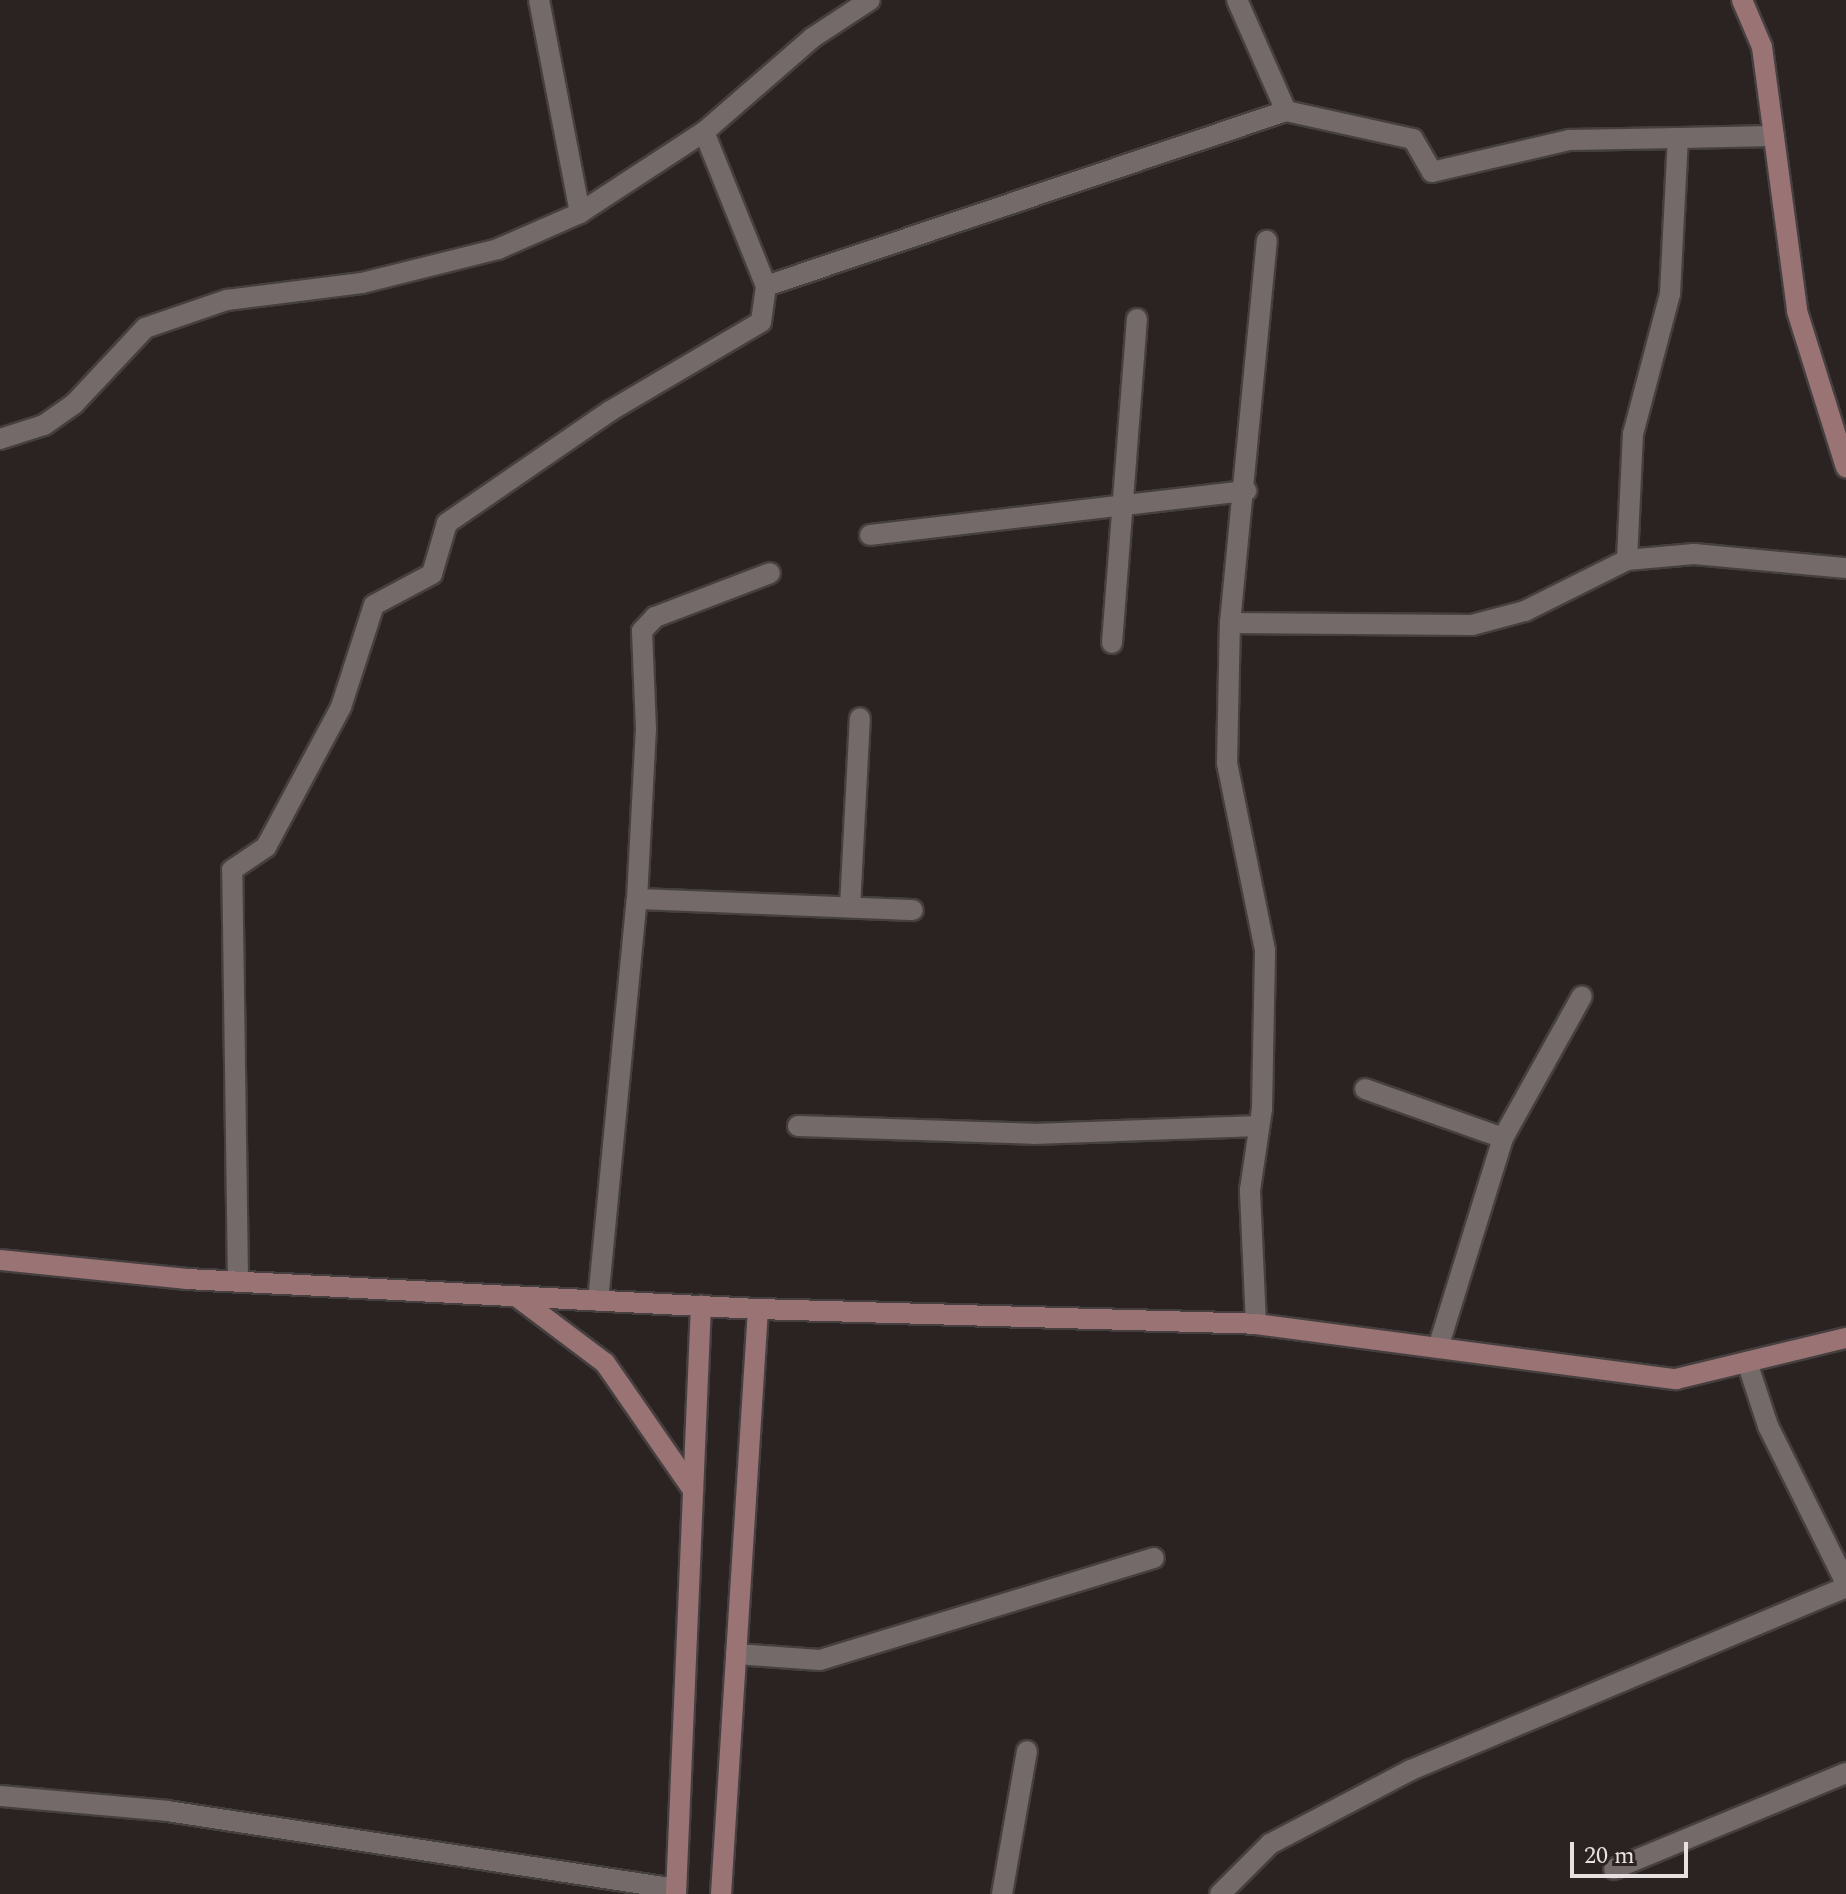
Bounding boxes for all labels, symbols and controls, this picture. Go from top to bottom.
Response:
scale bar [1574,1826,1692,1876]
text: 20 m [1584,1838,1635,1874]

